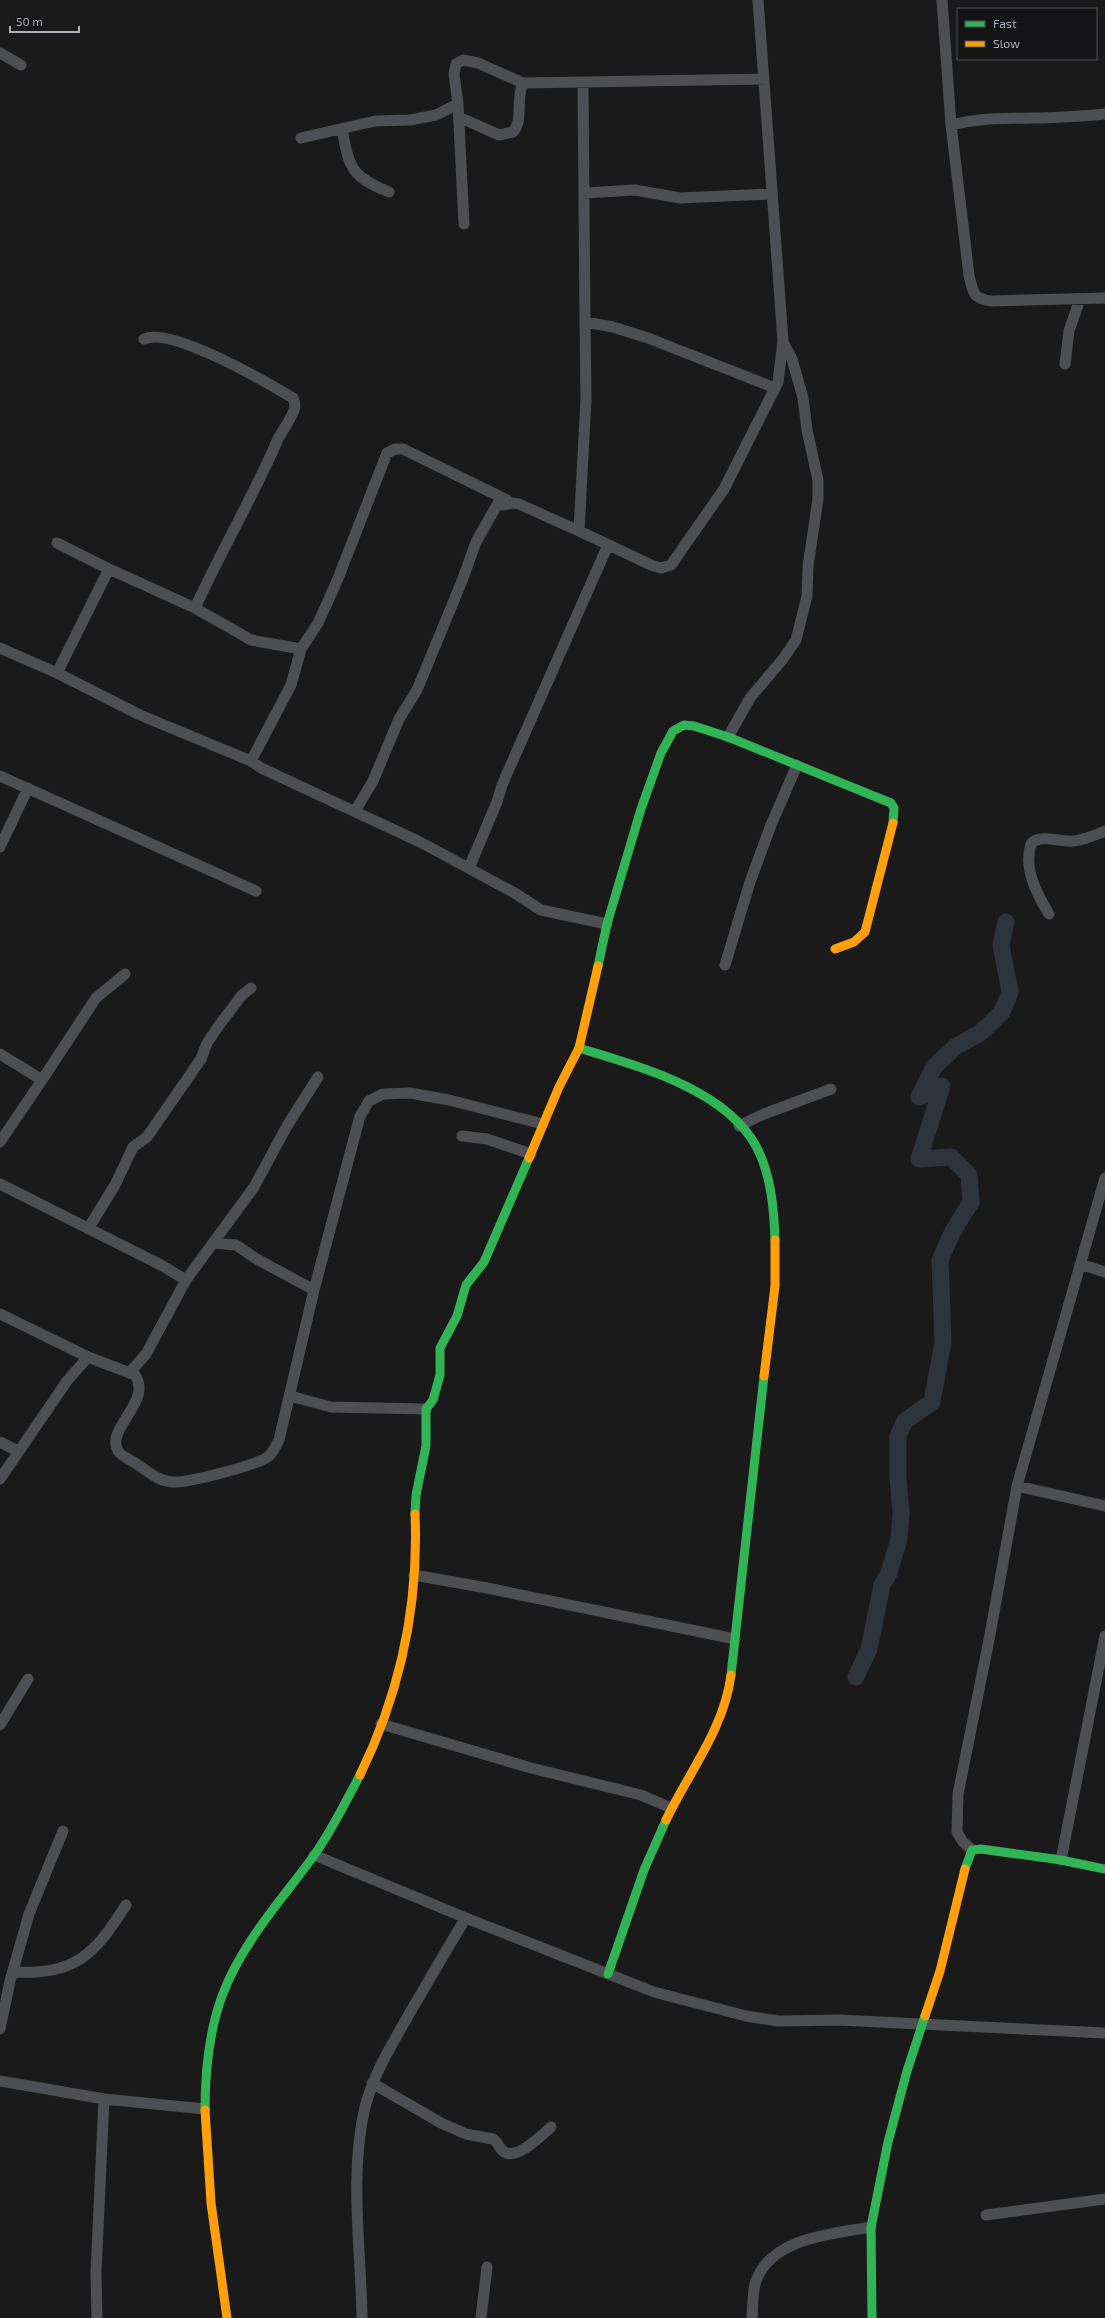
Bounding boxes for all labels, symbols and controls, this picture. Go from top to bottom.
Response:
scale bar [10,8,79,34]
legend [957,8,1097,60]
text: 50 m [16,14,43,28]
text: Fast [993,16,1017,30]
text: Slow [993,36,1020,50]

